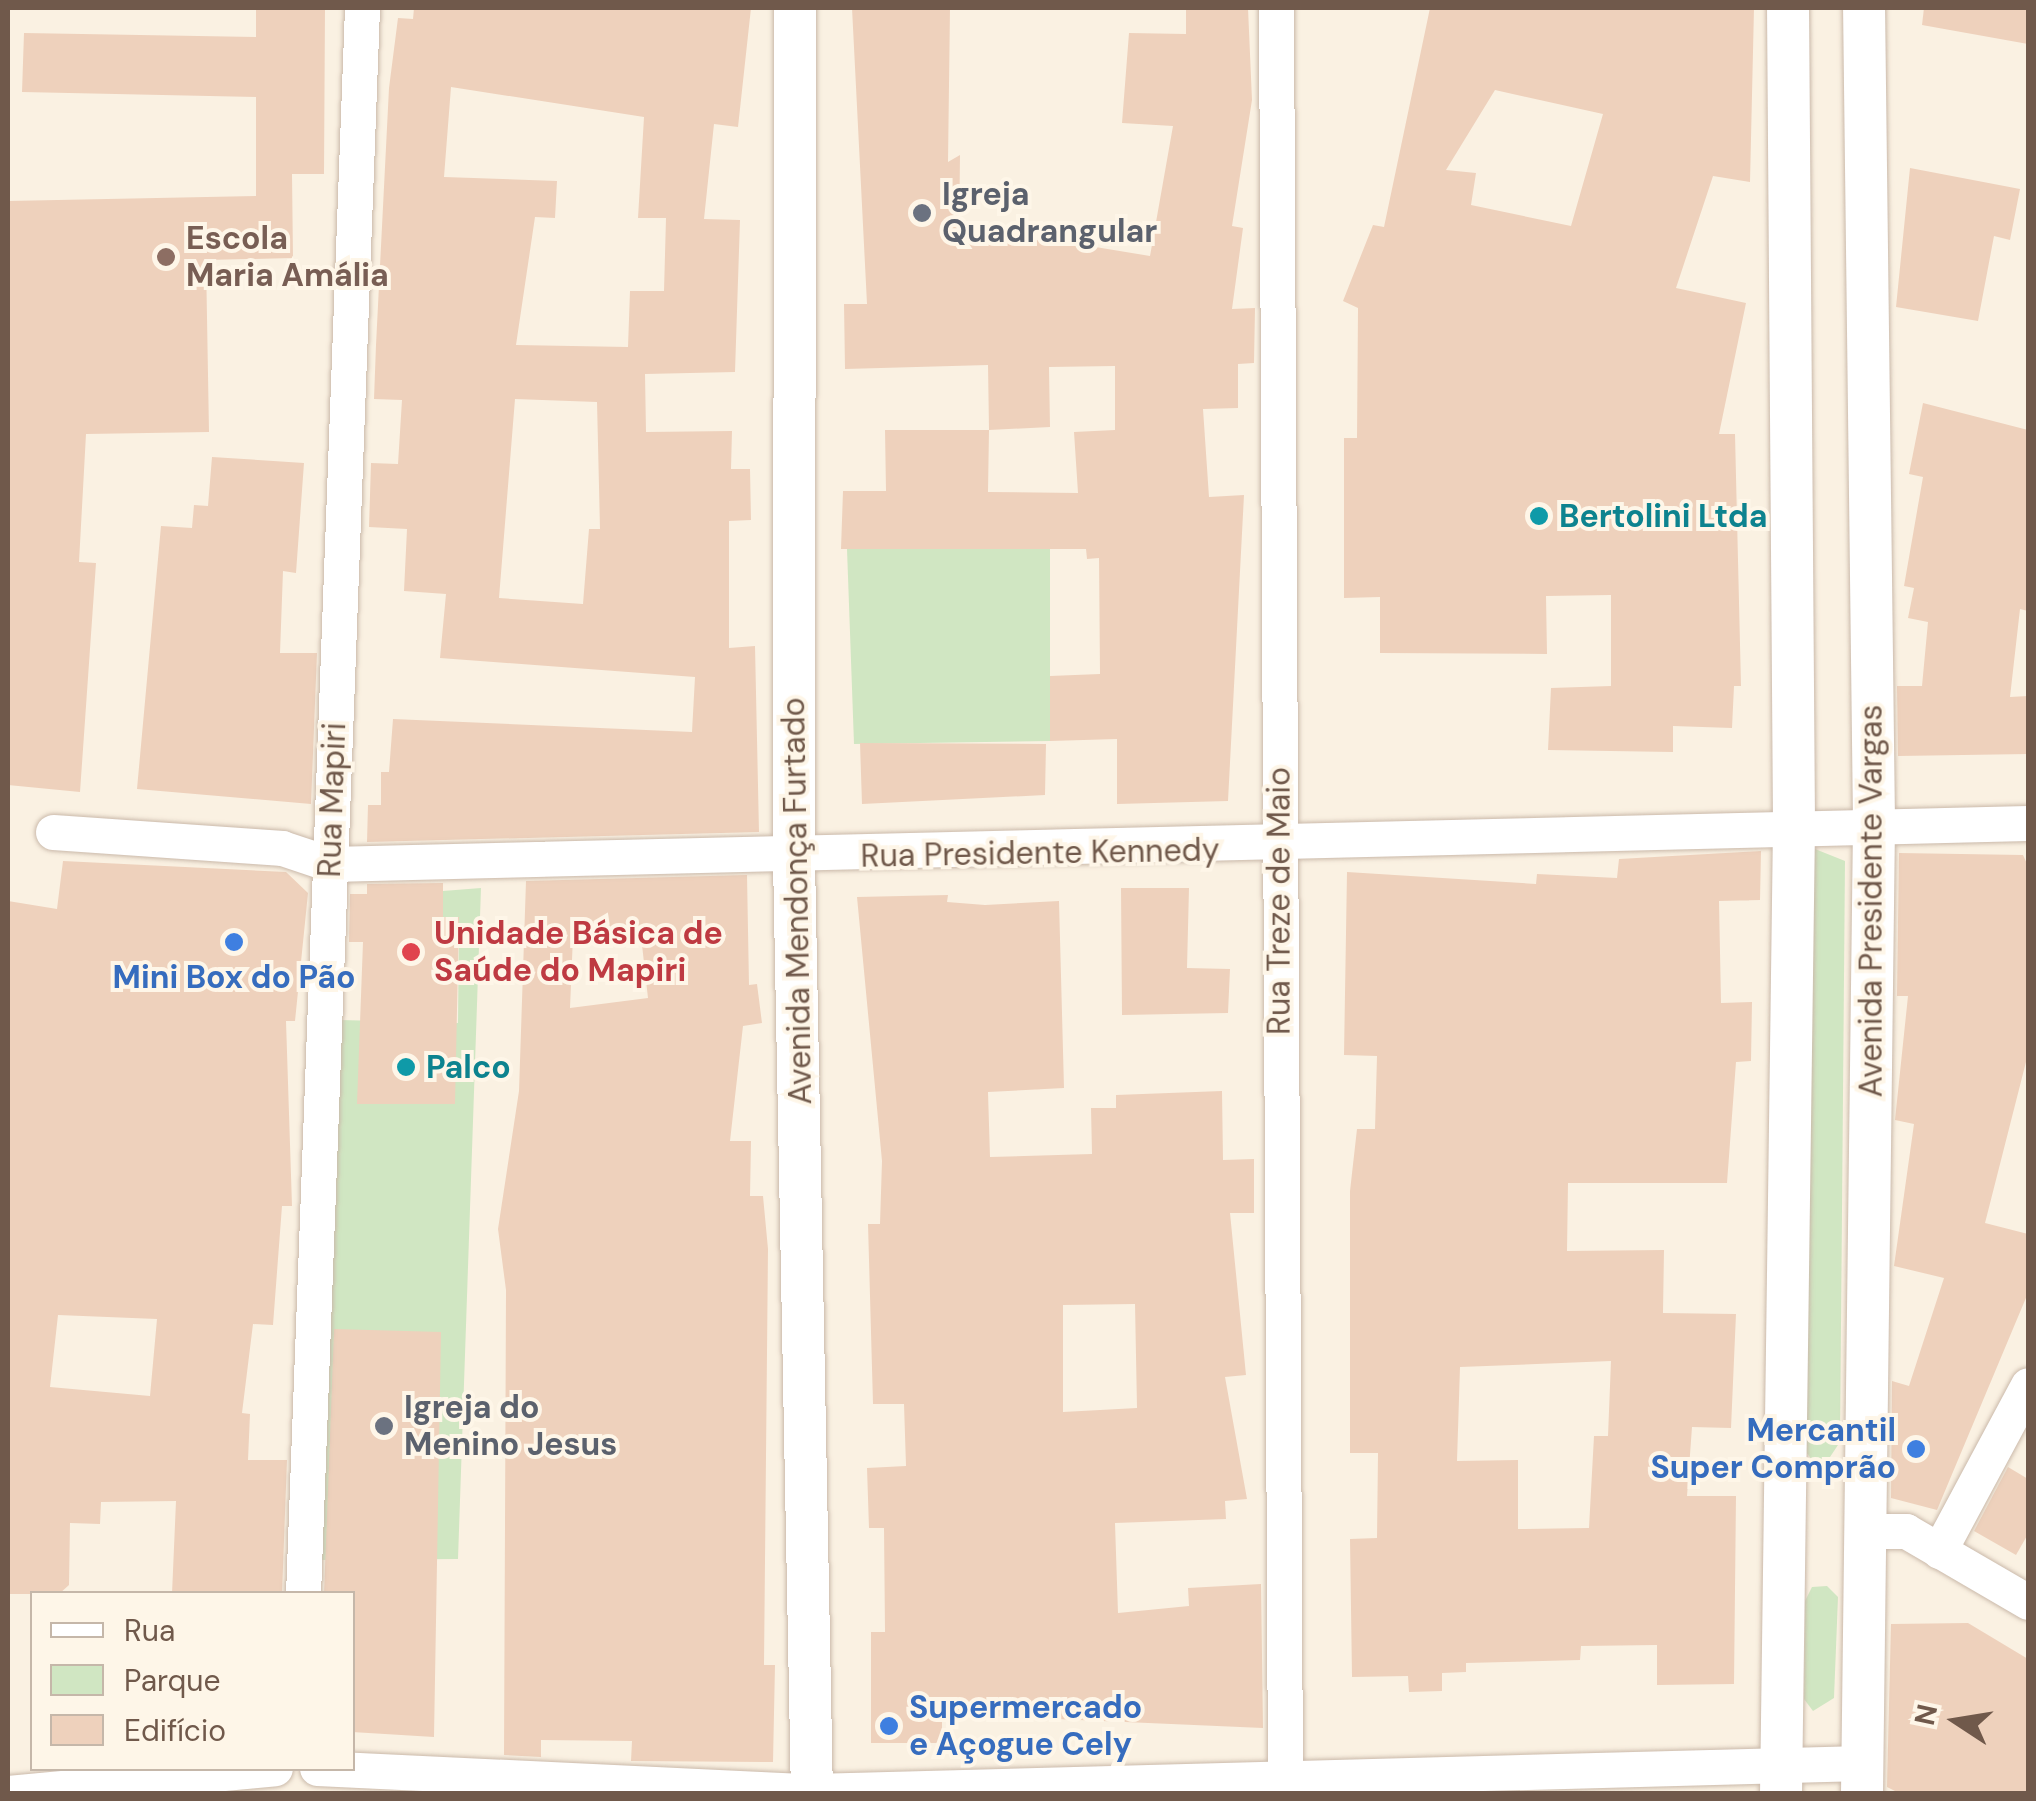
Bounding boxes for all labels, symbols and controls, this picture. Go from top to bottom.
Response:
place label: Igreja Quadrangular [942,176,1157,251]
marker: Igreja Quadrangular [911,202,933,224]
place label: Escola Maria Amália [186,220,389,295]
marker: Escola Maria Amália [155,246,177,268]
place label: Bertolini Ltda [1559,497,1767,535]
marker: Bertolini Ltda [1528,505,1550,527]
street label: Avenida Mendonça Furtado [774,697,820,1105]
street label: Avenida Presidente Vargas [1852,705,1890,1097]
street label: Rua Mapiri [310,722,354,878]
street label: Rua Treze de Maio [1260,767,1298,1035]
street label: Rua Presidente Kennedy [860,831,1220,875]
place label: Unidade Básica de Saúde do Mapiri [434,915,723,990]
marker: Mini Box do Pão [223,931,245,953]
marker: Unidade Básica de Saúde do Mapiri [398,939,424,965]
place label: Mini Box do Pão [113,958,355,996]
place label: Palco [426,1048,511,1086]
marker: Palco [395,1056,417,1078]
place label: Igreja do Menino Jesus [404,1389,617,1464]
place label: Mercantil Super Comprão [1651,1412,1896,1487]
marker: Igreja do Menino Jesus [373,1415,395,1437]
marker: Mercantil Super Comprão [1905,1438,1927,1460]
legend [30,1591,355,1771]
text: Rua [124,1611,175,1650]
text: Parque [124,1661,221,1700]
north arrow [1906,1671,2006,1771]
place label: Supermercado e Açogue Cely [909,1689,1142,1764]
text: N [1906,1701,1946,1729]
text: Edifício [124,1711,226,1750]
marker: Supermercado e Açogue Cely [878,1715,900,1737]

